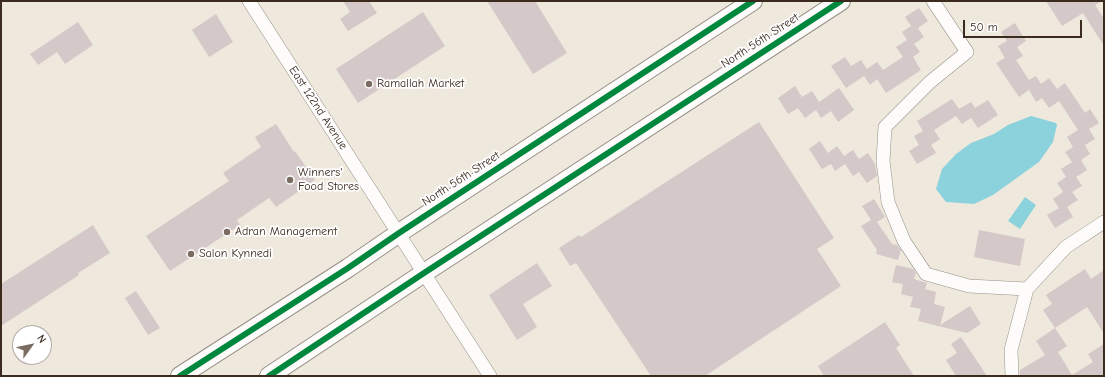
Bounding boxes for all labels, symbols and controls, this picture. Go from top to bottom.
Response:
street label: North 56th Street [718,11,802,71]
scale bar [965,12,1084,38]
text: 50 m [970,20,998,34]
street label: East 122nd Avenue [286,64,350,152]
place label: Ramallah Market [377,77,464,91]
marker: Ramallah Market [364,79,374,89]
street label: North 56th Street [419,149,503,209]
place label: Winners' Food Stores [298,166,359,194]
marker: Winners' Food Stores [285,175,295,185]
place label: Adran Management [235,225,337,239]
marker: Adran Management [222,227,232,237]
place label: Salon Kynnedi [199,247,272,261]
marker: Salon Kynnedi [186,249,196,259]
north arrow [12,325,52,365]
text: N [34,332,49,345]

